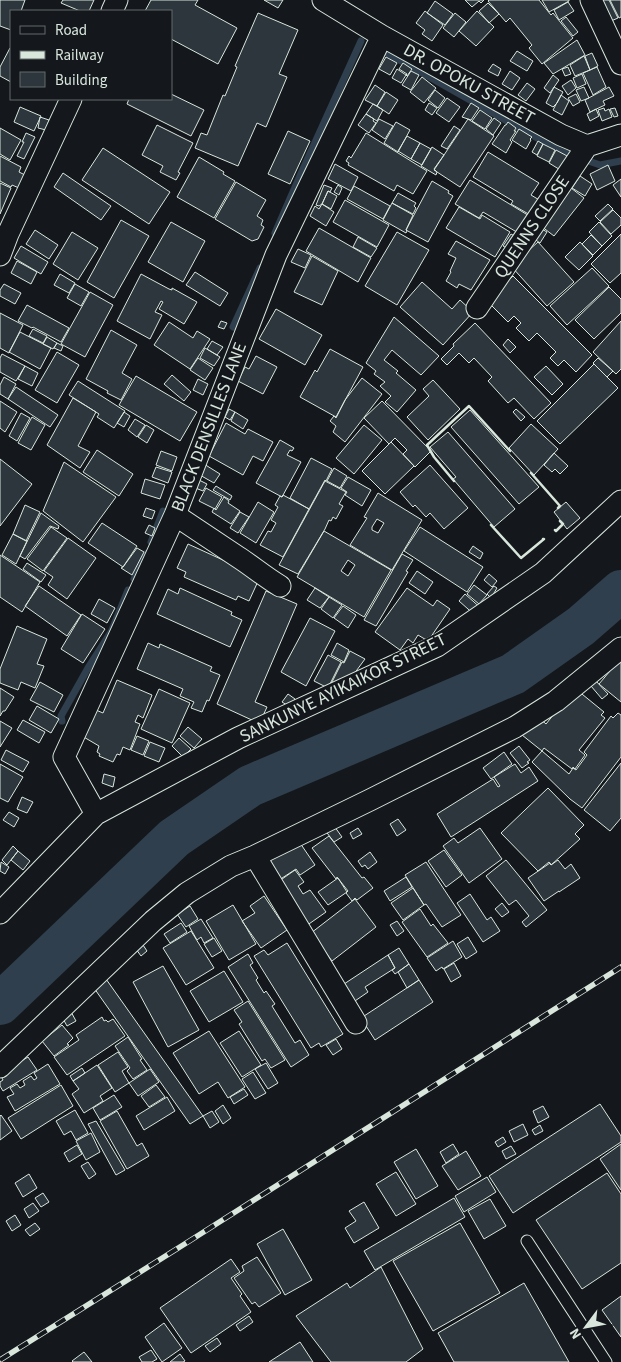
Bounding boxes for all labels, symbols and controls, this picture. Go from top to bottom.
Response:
legend [10,10,172,100]
text: Road [55,20,87,41]
street label: DR. OPOKU STREET [399,38,539,131]
text: Railway [55,45,104,66]
text: Building [55,70,108,91]
street label: QUENNS CLOSE [488,171,576,283]
street label: BLACK DENSILLES LANE [165,339,253,515]
street label: SANKUNYE AYIKAIKOR STREET [235,627,451,749]
north arrow [561,1302,611,1352]
text: N [565,1324,587,1343]

